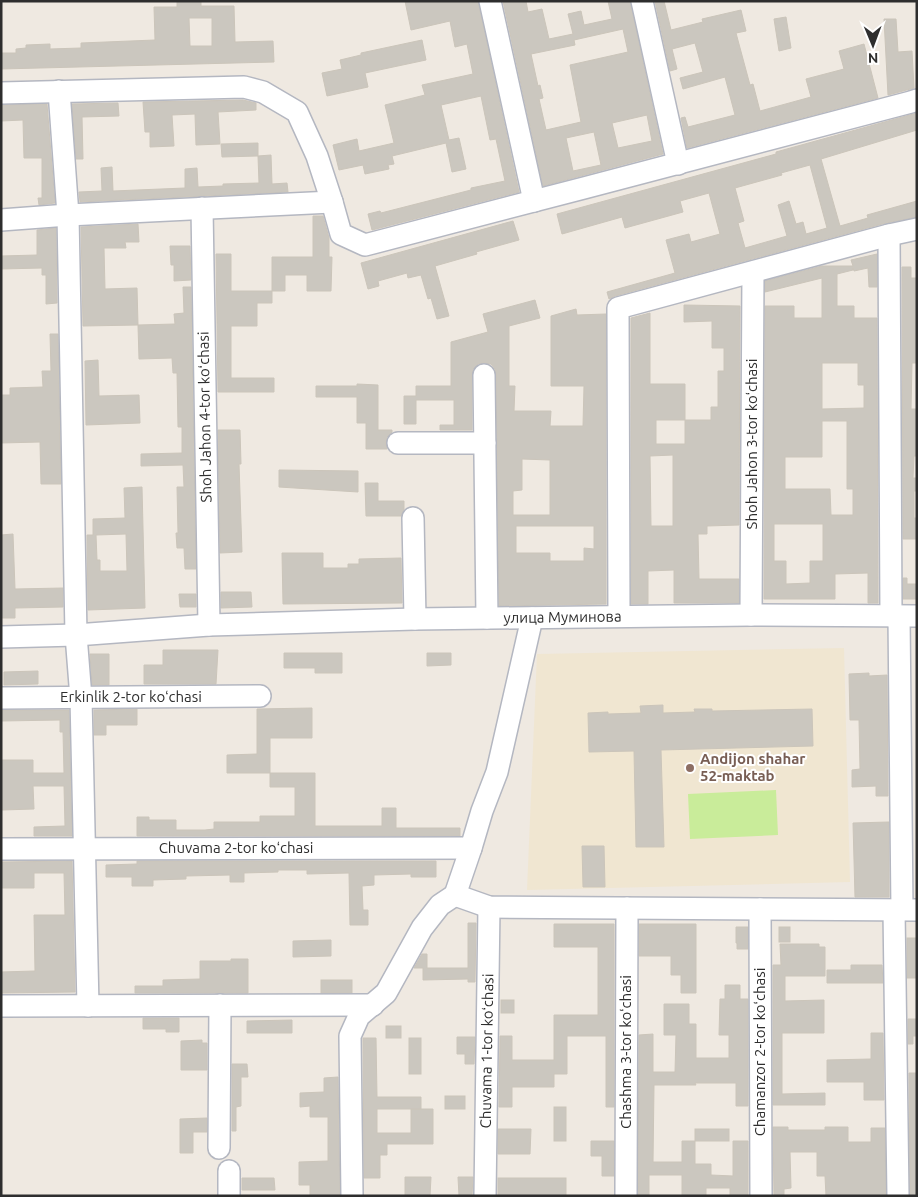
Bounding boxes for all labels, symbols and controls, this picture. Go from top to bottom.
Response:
north arrow [848,20,898,70]
text: N [868,50,879,66]
street label: Shoh Jahon 4-tor koʻchasi [195,331,214,503]
street label: Shoh Jahon 3-tor koʻchasi [743,359,760,529]
street label: улица Муминова [503,608,622,626]
street label: Erkinlik 2-tor koʻchasi [60,688,202,705]
place label: Andijon shahar 52-maktab [700,750,806,784]
marker: Andijon shahar 52-maktab [684,762,696,774]
street label: Chuvama 2-tor koʻchasi [159,839,313,856]
street label: Chamanzor 2-tor koʻchasi [751,968,768,1136]
street label: Chuvama 1-tor koʻchasi [477,973,496,1129]
street label: Chashma 3-tor koʻchasi [617,975,634,1129]

